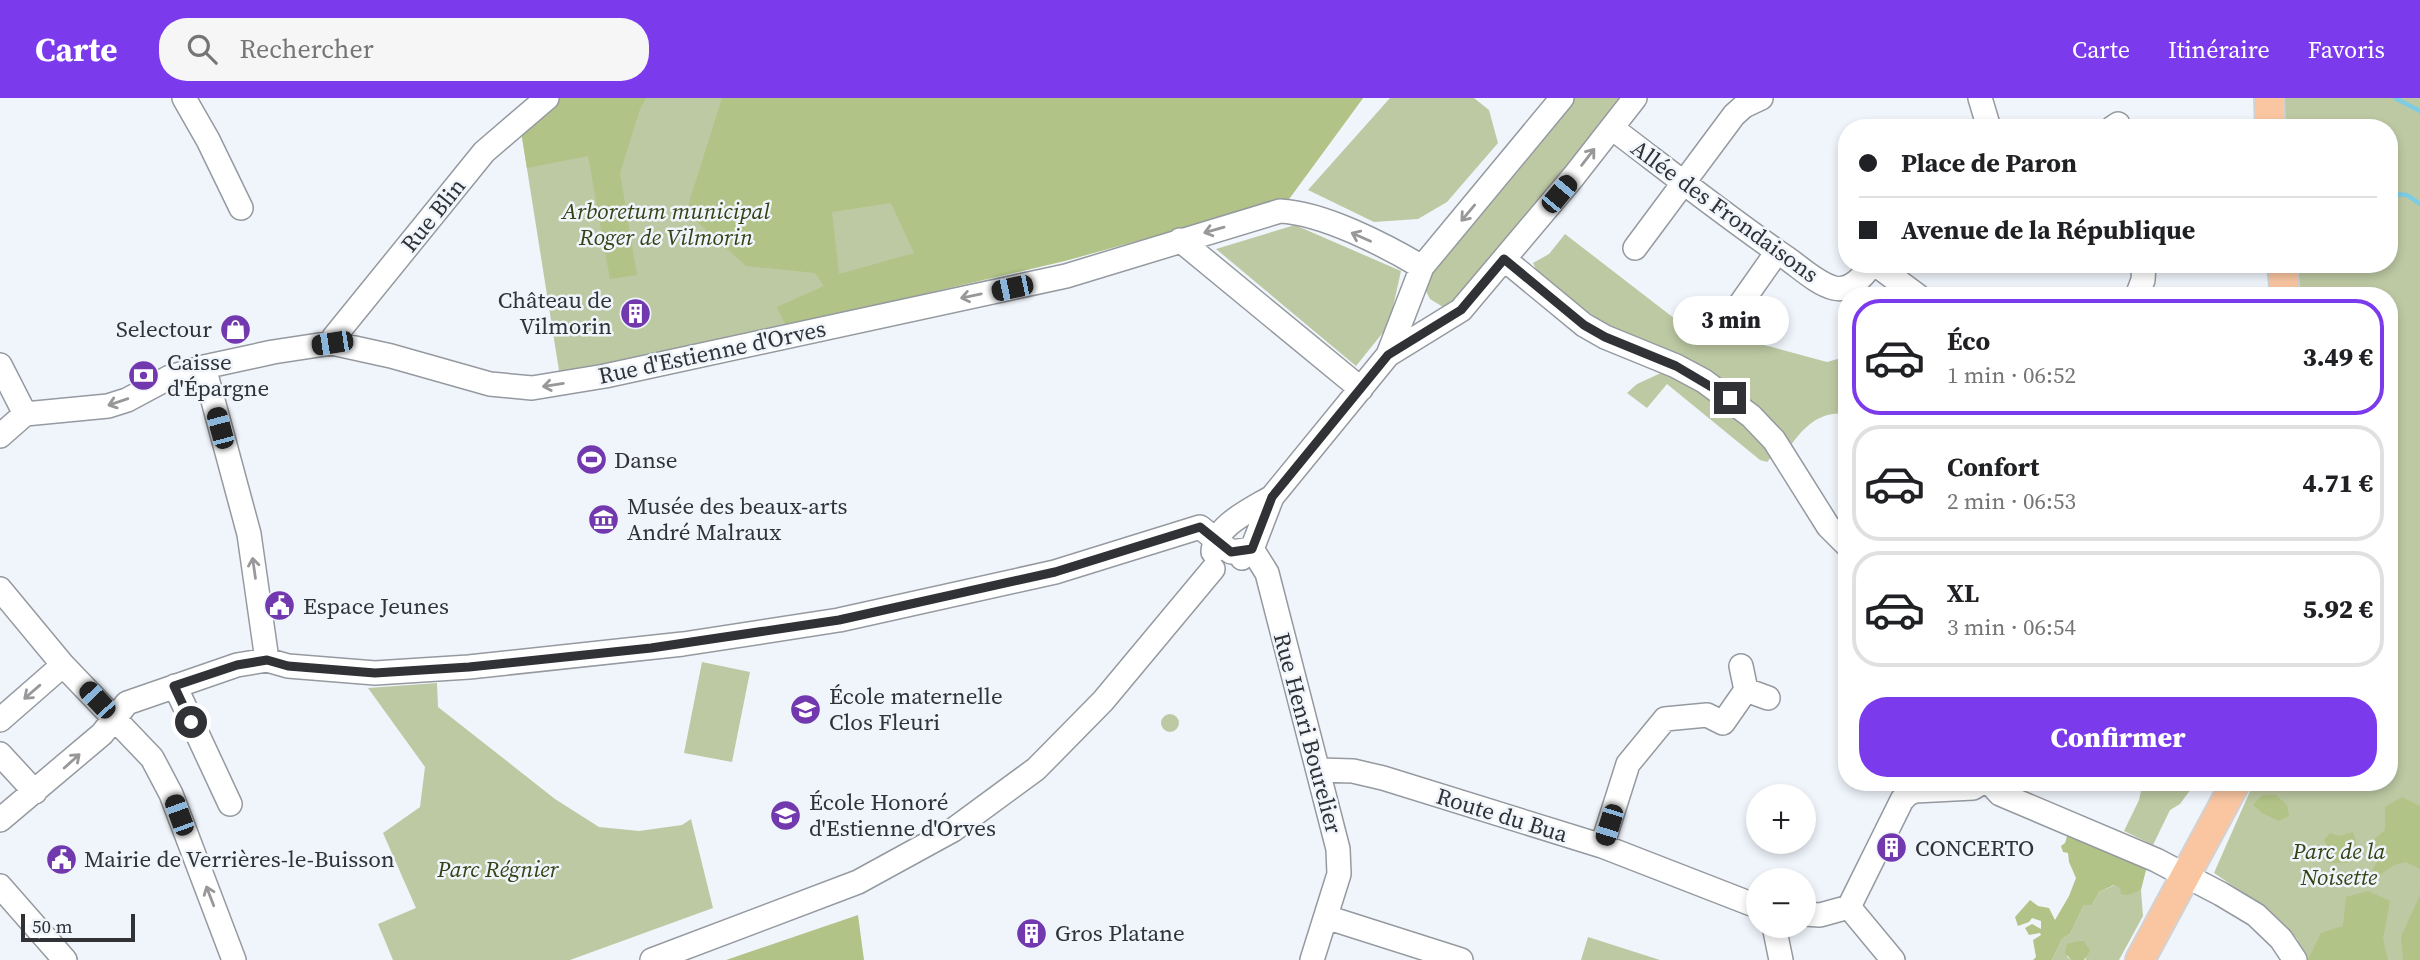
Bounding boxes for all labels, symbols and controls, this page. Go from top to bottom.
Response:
search box [159,18,649,81]
text: Carte [35,27,117,72]
icon: search [183,30,221,68]
text: Rechercher [239,31,374,67]
text: Carte [2072,33,2130,66]
text: Itinéraire [2168,33,2270,66]
text: Favoris [2308,33,2385,66]
street label: Allée des Frondaisons [1625,132,1825,290]
text: Place de Paron [1901,145,2077,181]
one-way arrow [1581,149,1596,167]
street label: Rue Blin [393,171,473,259]
car [1538,171,1581,217]
park label: Arboretum municipal Roger de Vilmorin [560,195,771,253]
one-way arrow [1460,203,1475,221]
text: Avenue de la République [1901,212,2195,248]
one-way arrow [1203,225,1225,238]
one-way arrow [1351,230,1372,243]
car [990,273,1035,303]
place label: Château de Vilmorin [498,284,612,342]
one-way arrow [960,290,983,304]
building icon: Château de Vilmorin [618,296,652,330]
callout: 3 min [1672,296,1788,345]
text: 3 min [1701,304,1761,336]
shop icon: Selectour [218,312,252,346]
street label: Rue d'Estienne d'Orves [595,312,829,392]
place label: Selectour [116,313,212,345]
text: Éco [1947,323,1990,359]
icon: car [1863,326,1926,389]
car [310,329,355,357]
text: 3.49 € [2302,339,2373,375]
place label: Caisse d'Épargne [167,346,269,404]
bank icon: Caisse d'Épargne [127,358,161,392]
text: 1 min · 06:52 [1947,359,2076,391]
one-way arrow [542,379,565,392]
route end [1714,382,1746,414]
one-way arrow [108,397,130,409]
car [205,405,236,451]
sports icon: Danse [574,443,608,477]
place label: Danse [614,444,678,476]
text: Confort [1947,449,2039,485]
icon: car [1863,452,1926,515]
text: 4.71 € [2302,465,2373,501]
text: 2 min · 06:53 [1947,485,2076,517]
place label: Musée des beaux-arts André Malraux [627,490,847,548]
museum icon: Musée des beaux-arts André Malraux [587,502,621,536]
one-way arrow [247,557,260,580]
text: XL [1947,575,1979,611]
icon: car [1863,578,1926,641]
public building icon: Espace Jeunes [263,589,297,623]
place label: Espace Jeunes [303,590,449,622]
text: 5.92 € [2302,591,2373,627]
text: 3 min · 06:54 [1947,611,2076,643]
street label: Rue Henri Bourelier [1266,629,1350,837]
car [75,677,120,723]
place label: École maternelle Clos Fleuri [829,680,1003,738]
one-way arrow [23,684,41,700]
school or university icon: École maternelle Clos Fleuri [789,692,823,726]
button: Confirmer [1859,697,2377,777]
route start [175,706,207,738]
one-way arrow [62,753,80,769]
street label: Route du Bua [1432,780,1572,850]
map controls [1746,784,1816,938]
button: + [1746,784,1816,854]
place label: École Honoré d'Estienne d'Orves [809,786,996,844]
car [162,792,197,838]
school or university icon: École Honoré d'Estienne d'Orves [769,798,803,832]
car [1593,802,1626,848]
building icon: CONCERTO [1875,831,1909,865]
place label: CONCERTO [1915,832,2034,864]
park label: Parc de la Noisette [2291,835,2386,893]
public building icon: Mairie de Verrières-le-Buisson [44,842,78,876]
place label: Mairie de Verrières-le-Buisson [84,843,395,875]
park label: Parc Régnier [436,853,560,885]
button: − [1746,868,1816,938]
one-way arrow [202,886,215,908]
scale bar [21,911,135,943]
text: 50 m [32,913,73,939]
building icon: Gros Platane [1015,916,1049,950]
place label: Gros Platane [1055,917,1185,949]

